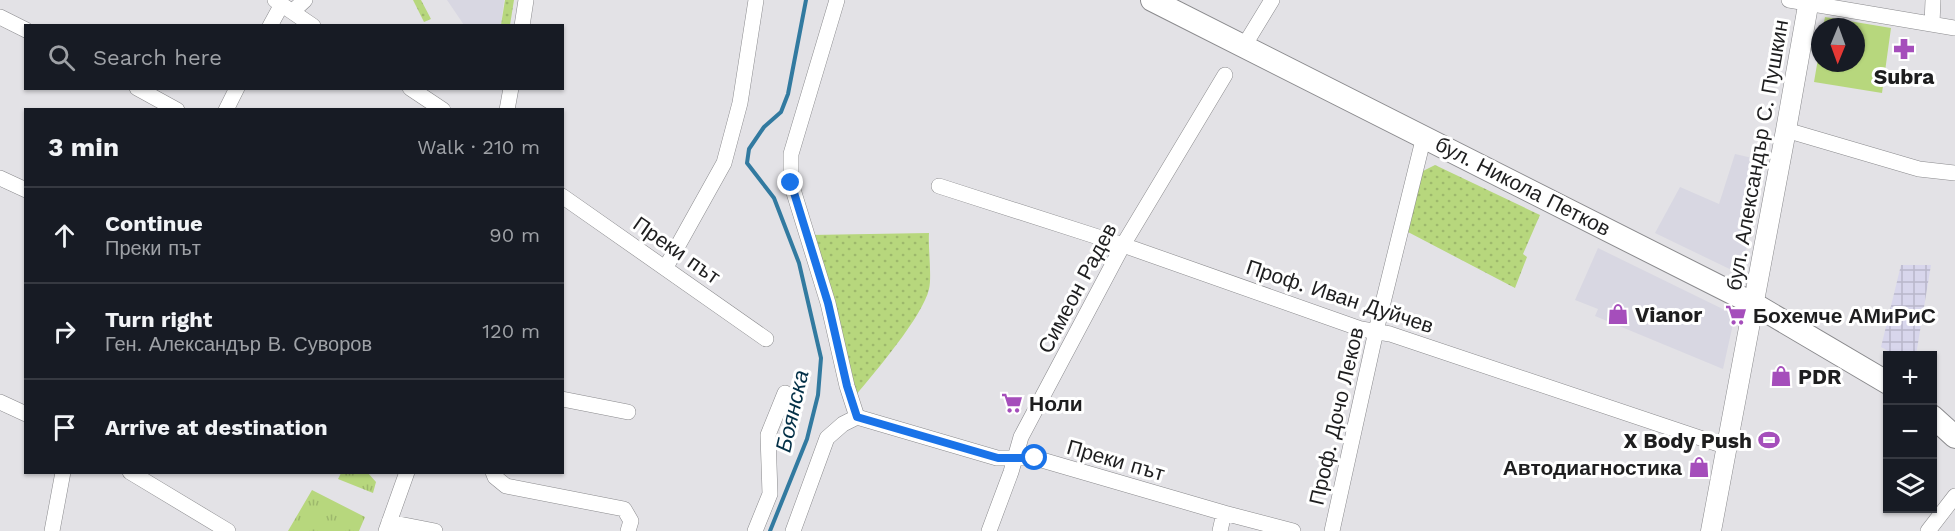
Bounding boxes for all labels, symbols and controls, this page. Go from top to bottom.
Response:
street label: бул. Александър С. Пушкин [1721,18,1793,292]
north arrow [1811,18,1865,72]
search box [24,24,564,90]
pharmacy icon: Subra [1892,37,1916,61]
icon: search [45,41,78,74]
text: Search here [93,45,222,70]
place label: Subra [1874,64,1935,89]
street label: бул. Никола Петков [1431,131,1615,241]
text: 3 min [48,132,119,162]
text: Walk · 210 m [417,135,540,159]
route end [777,169,803,195]
text: Continue [105,211,203,236]
street label: Преки път [629,211,726,289]
icon: ahead [48,219,81,252]
street label: Симеон Радев [1032,219,1122,357]
text: 90 m [489,223,540,247]
text: Преки път [105,236,201,260]
street label: Проф. Иван Дуйчев [1243,254,1437,338]
shop icon: Vianor [1606,302,1630,326]
place label: Vianor [1635,302,1702,327]
supermarket icon: Бохемче АМиРиС [1724,303,1748,327]
place label: Бохемче АМиРиС [1753,303,1936,328]
text: Turn right [105,307,212,332]
icon: right [48,315,81,348]
text: 120 m [482,319,540,343]
street label: Проф. Дочо Леков [1303,325,1369,507]
text: Ген. Александър В. Суворов [105,332,372,356]
map controls [1883,351,1937,513]
button: + [1883,351,1937,405]
shop icon: PDR [1769,364,1793,388]
place label: PDR [1798,364,1842,389]
water label: Боянска [770,367,814,455]
supermarket icon: Ноли [1000,391,1024,415]
place label: Ноли [1029,391,1083,416]
button: − [1883,405,1937,459]
icon: arrive [48,411,81,444]
text: Arrive at destination [105,415,328,440]
place label: X Body Push [1623,428,1752,453]
sports icon: X Body Push [1757,428,1781,452]
street label: Преки път [1064,434,1168,486]
route start [1021,444,1047,470]
place label: Автодиагностика [1503,455,1682,480]
shop icon: Автодиагностика [1687,455,1711,479]
button: layers [1883,459,1937,513]

